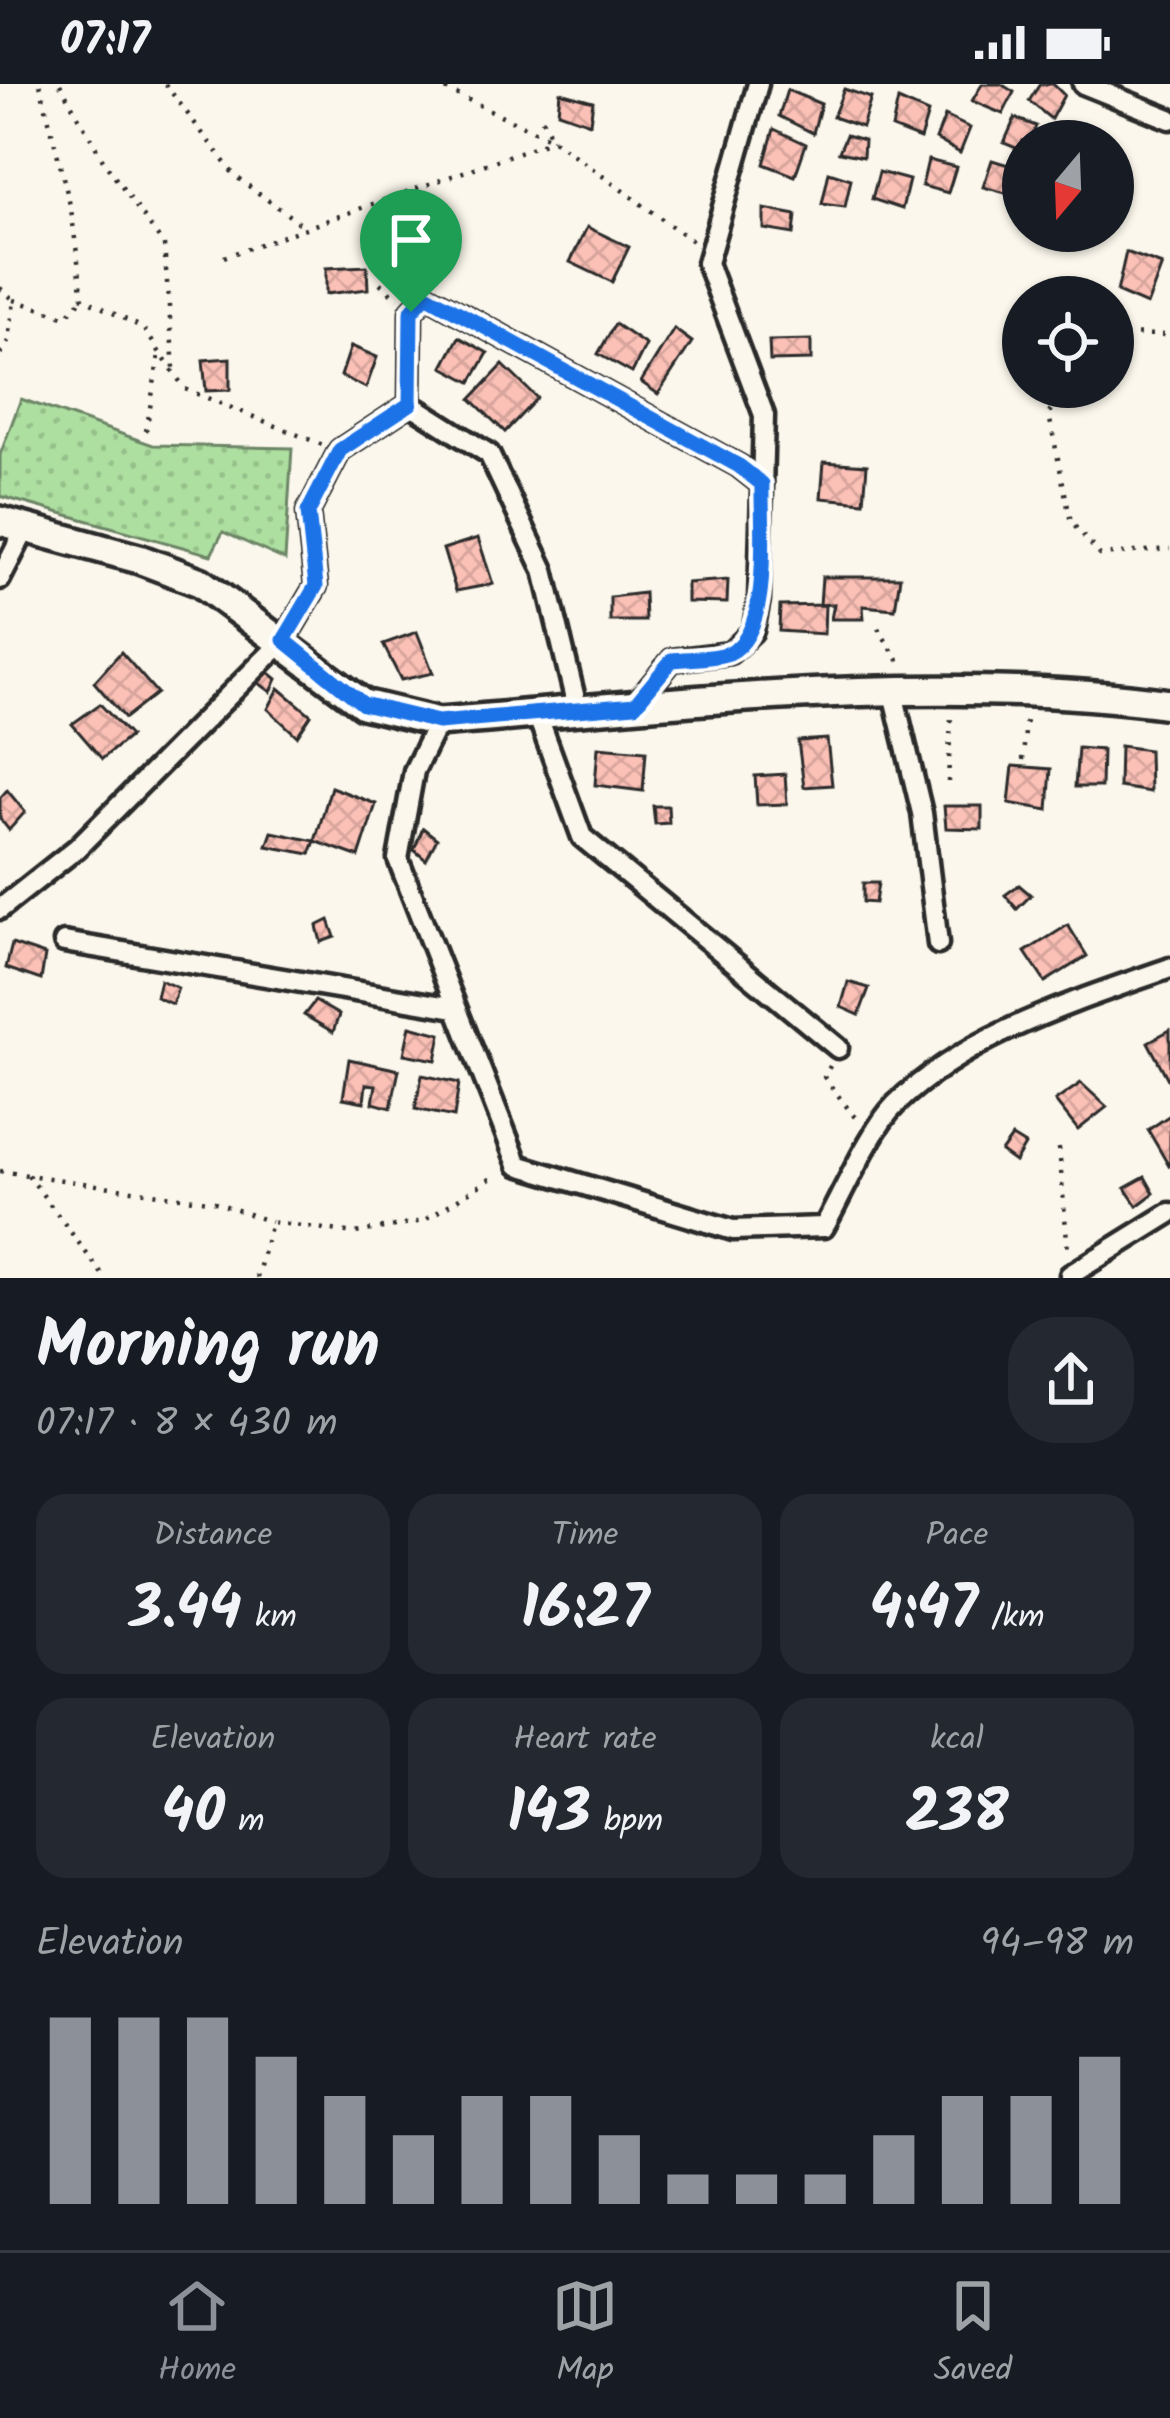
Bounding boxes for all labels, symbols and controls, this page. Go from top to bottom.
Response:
text: 07:17 [60,6,150,78]
north arrow [1002,120,1134,252]
map controls [1002,120,1134,408]
pin [360,189,462,312]
icon: arrive [378,207,444,273]
button: locate [1002,276,1134,408]
text: Morning run [36,1296,380,1401]
button: share [1008,1317,1134,1443]
text: 07:17 · 8 × 430 m [36,1394,338,1456]
text: Distance [154,1510,272,1563]
text: Time [552,1510,618,1563]
text: Pace [926,1510,988,1563]
text: 3.44 [129,1563,242,1659]
text: 16:27 [521,1563,649,1659]
text: 4:47 [869,1563,978,1659]
text: km [242,1592,297,1645]
text: /km [978,1592,1045,1645]
text: Elevation [151,1714,275,1767]
text: Heart rate [513,1714,657,1767]
text: kcal [930,1714,984,1767]
text: 40 [162,1767,225,1863]
text: 143 [507,1767,591,1863]
text: 238 [905,1767,1009,1863]
text: m [225,1796,265,1849]
text: bpm [591,1796,663,1849]
text: Elevation [36,1914,184,1976]
text: 94–98 m [980,1914,1134,1976]
tab: Home [158,2273,236,2398]
tab: Map [552,2273,618,2398]
tab: Saved [934,2273,1012,2398]

